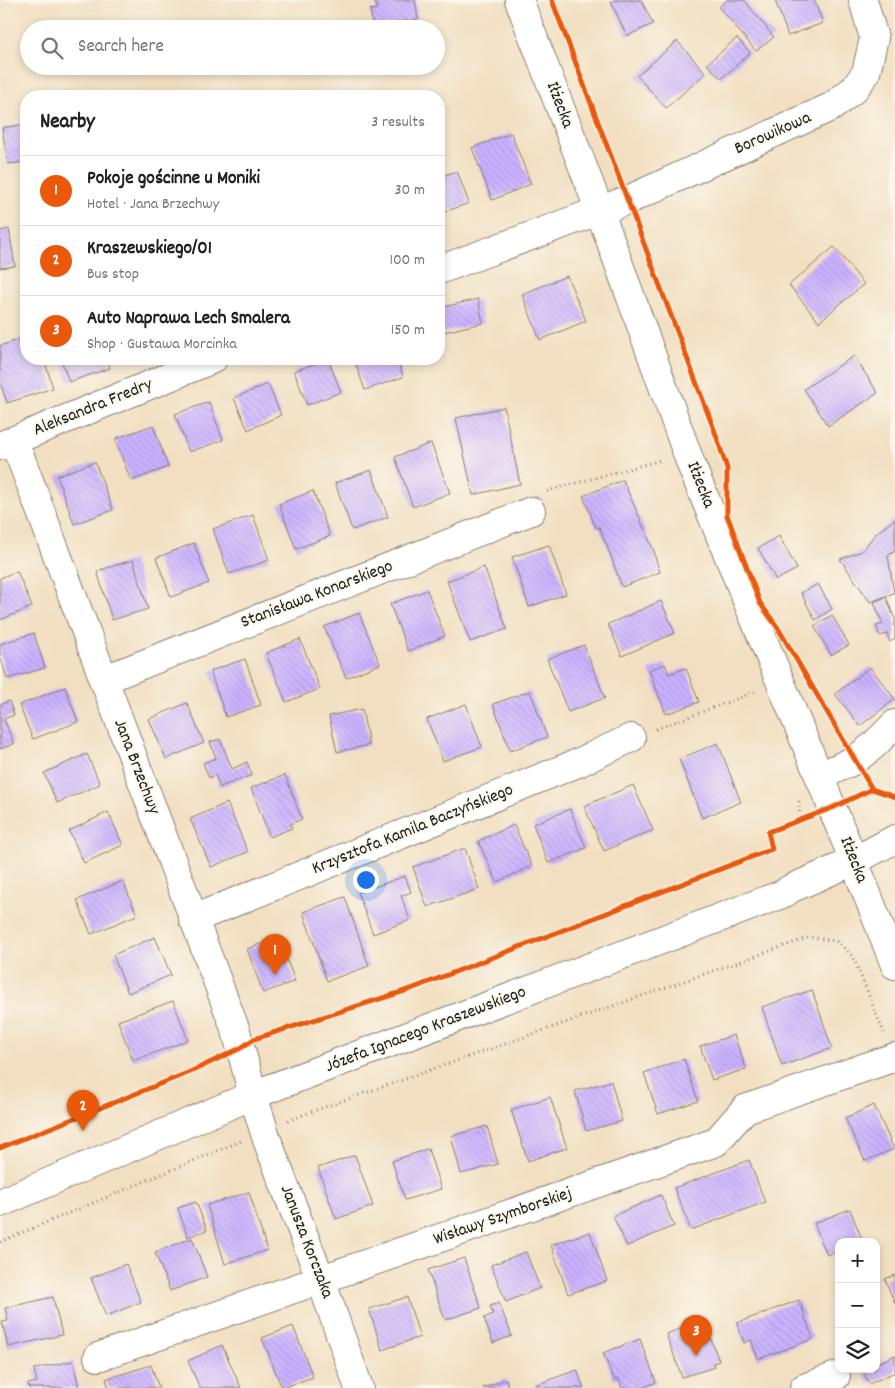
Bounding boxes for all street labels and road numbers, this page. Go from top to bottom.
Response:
street label: Iłżecka [539,78,579,132]
street label: Borowikowa [731,106,816,162]
street label: Aleksandra Fredry [30,372,157,443]
street label: Iłżecka [679,458,721,512]
street label: Stanisława Konarskiego [237,554,397,636]
street label: Jana Brzechwy [106,716,166,819]
street label: Krzysztofa Kamila Baczyńskiego [309,778,517,882]
street label: Iłżecka [832,833,874,887]
street label: Józefa Ignacego Kraszewskiego [322,980,530,1080]
street label: Janusza Korczaka [273,1182,339,1303]
street label: Wisławy Szymborskiej [430,1182,576,1252]

